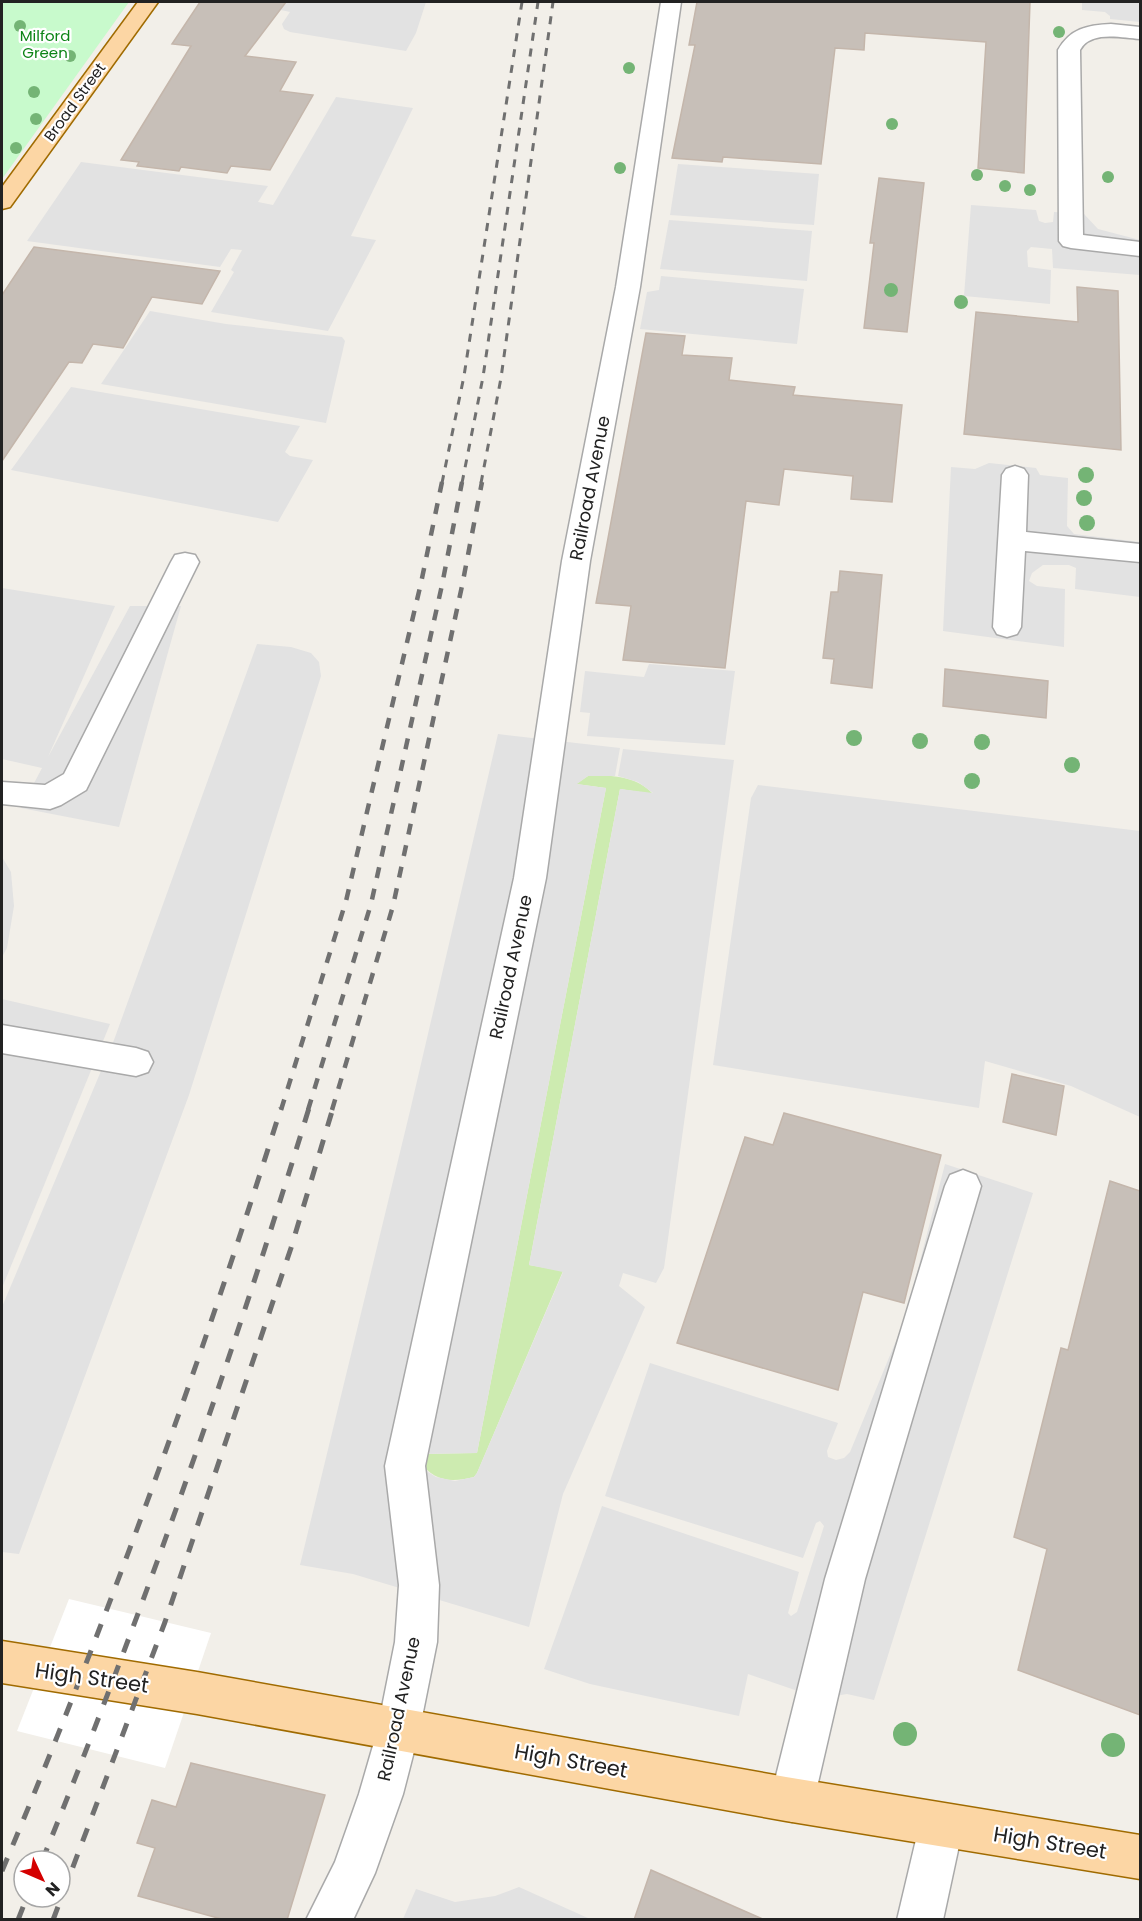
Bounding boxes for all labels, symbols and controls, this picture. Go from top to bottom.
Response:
park label: Milford Green [20,25,70,63]
street label: Broad Street [39,58,110,145]
street label: Railroad Avenue [563,413,616,562]
street label: Railroad Avenue [483,892,538,1041]
street label: Railroad Avenue [371,1634,426,1783]
street label: High Street [33,1655,151,1700]
street label: High Street [512,1736,630,1785]
street label: High Street [991,1819,1109,1866]
north arrow [12,1849,72,1909]
text: N [40,1877,65,1901]

